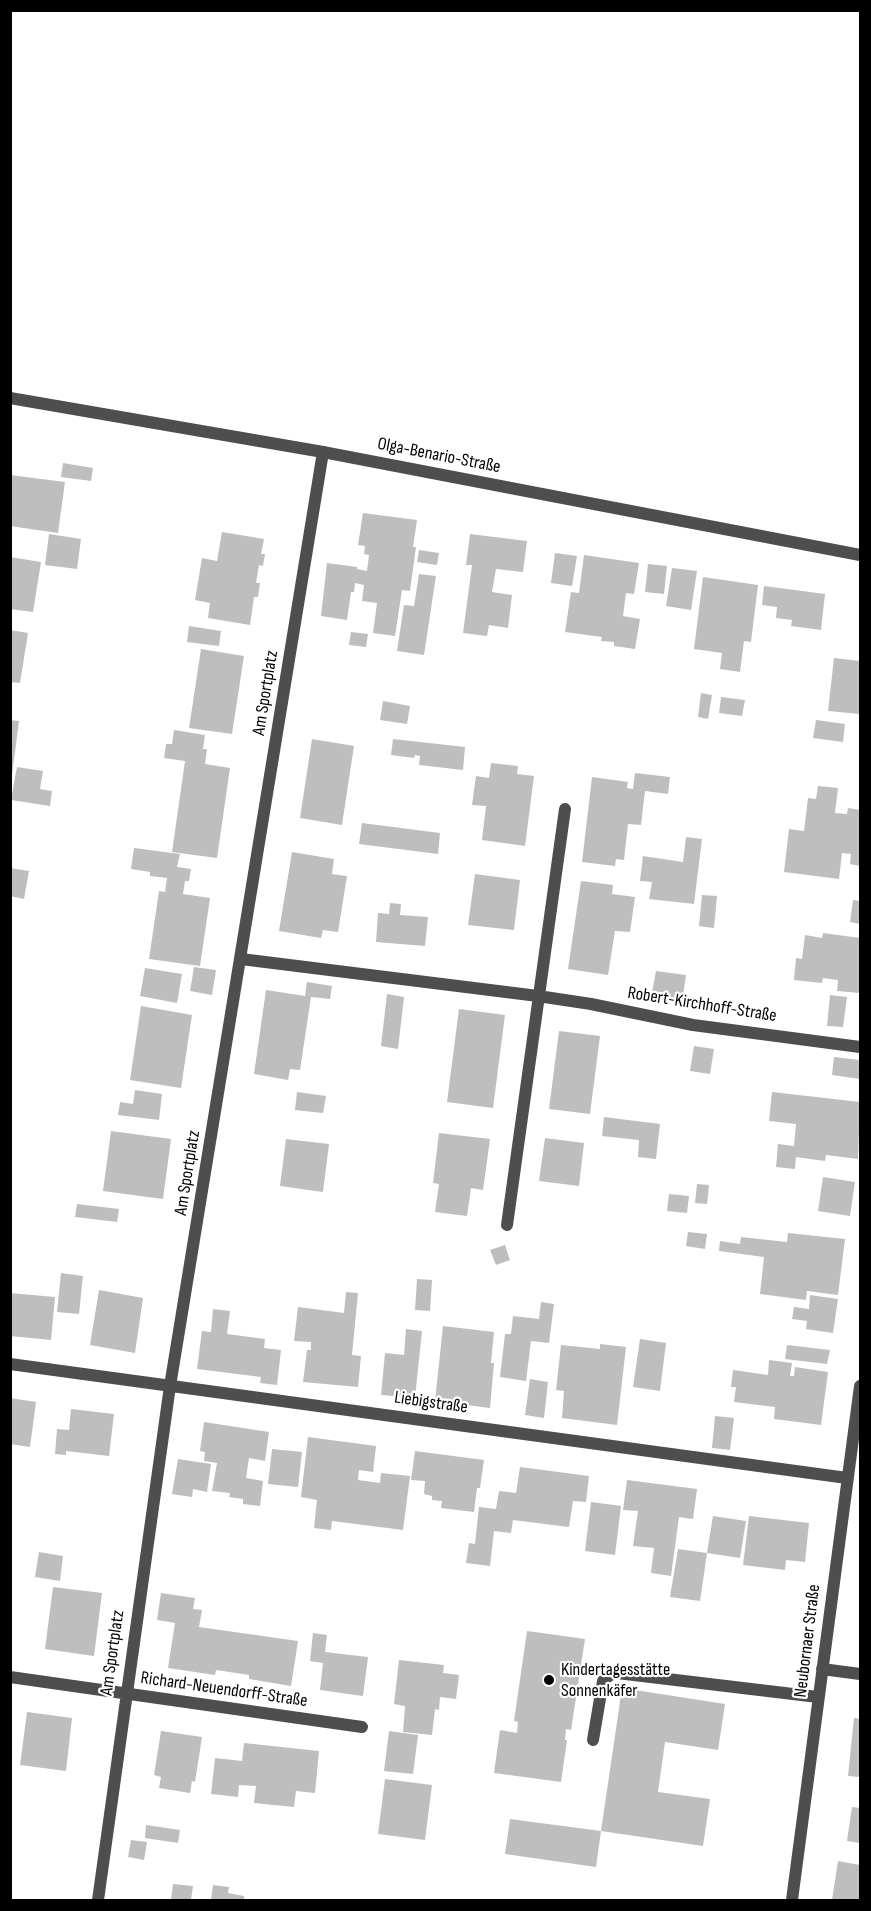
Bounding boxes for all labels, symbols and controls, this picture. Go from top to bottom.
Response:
street label: Olga-Benario-Straße [376,433,502,479]
street label: Am Sportplatz [249,649,283,737]
street label: Robert-Kirchhoff-Straße [626,983,778,1027]
street label: Am Sportplatz [171,1129,205,1217]
street label: Liebigstraße [393,1387,469,1419]
street label: Neubornaer Straße [790,1583,826,1699]
street label: Am Sportplatz [96,1609,130,1697]
place label: Kindertagesstätte Sonnenkäfer [561,1659,670,1702]
street label: Richard-Neuendorff-Straße [139,1668,309,1712]
marker: Kindertagesstätte Sonnenkäfer [542,1673,556,1687]

